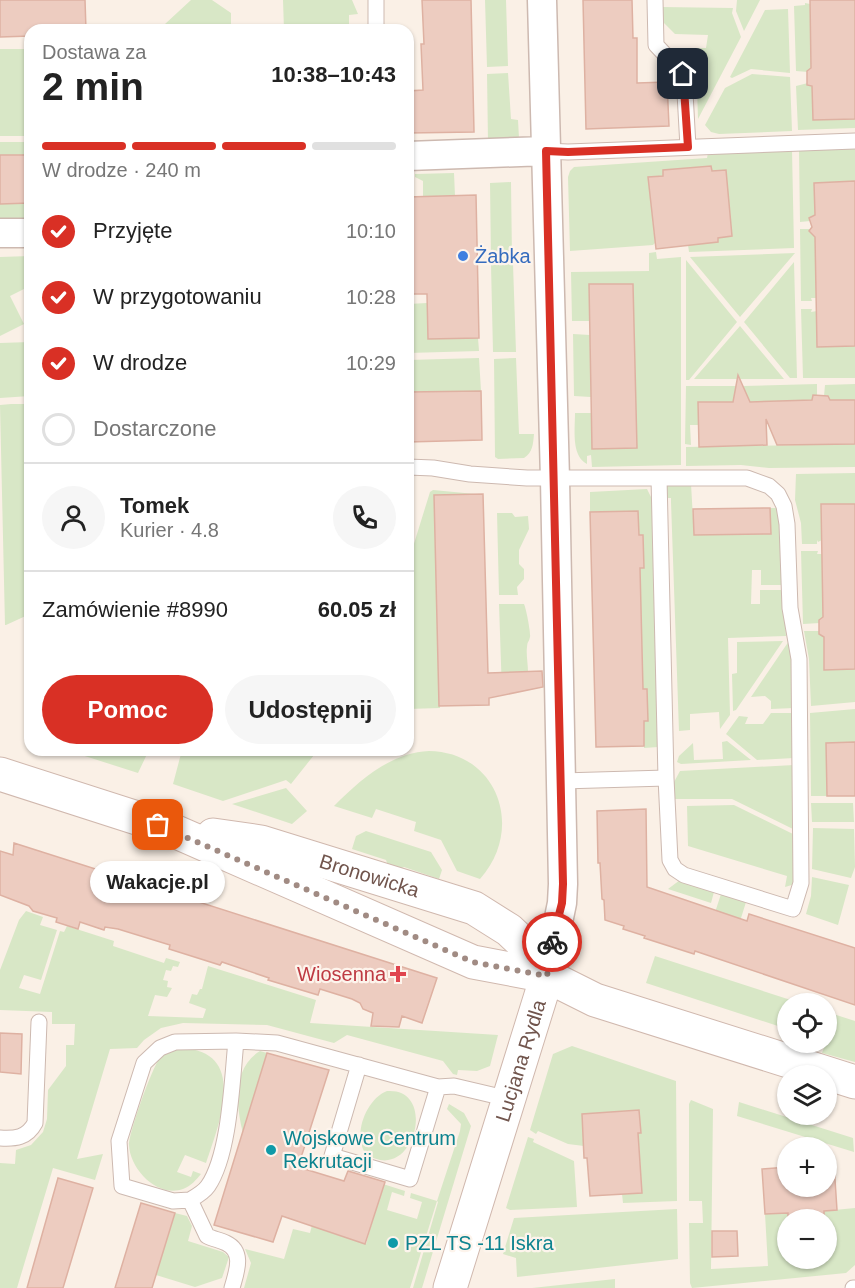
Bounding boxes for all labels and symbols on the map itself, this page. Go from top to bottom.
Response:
pin [657,48,708,99]
place label: Żabka [475,245,531,267]
marker: Żabka [456,249,470,263]
pin [132,799,183,850]
street label: Bronowicka [317,850,423,902]
callout: Wakacje.pl [90,861,225,903]
courier [522,912,582,972]
place label: Wiosenna [297,963,387,985]
marker: Wiosenna [391,967,405,981]
street label: Lucjana Rydla [491,996,550,1125]
place label: Wojskowe Centrum Rekrutacji [283,1127,456,1172]
marker: Wojskowe Centrum Rekrutacji [264,1143,278,1157]
place label: PZL TS -11 Iskra [405,1232,554,1254]
marker: PZL TS -11 Iskra [386,1236,400,1250]

